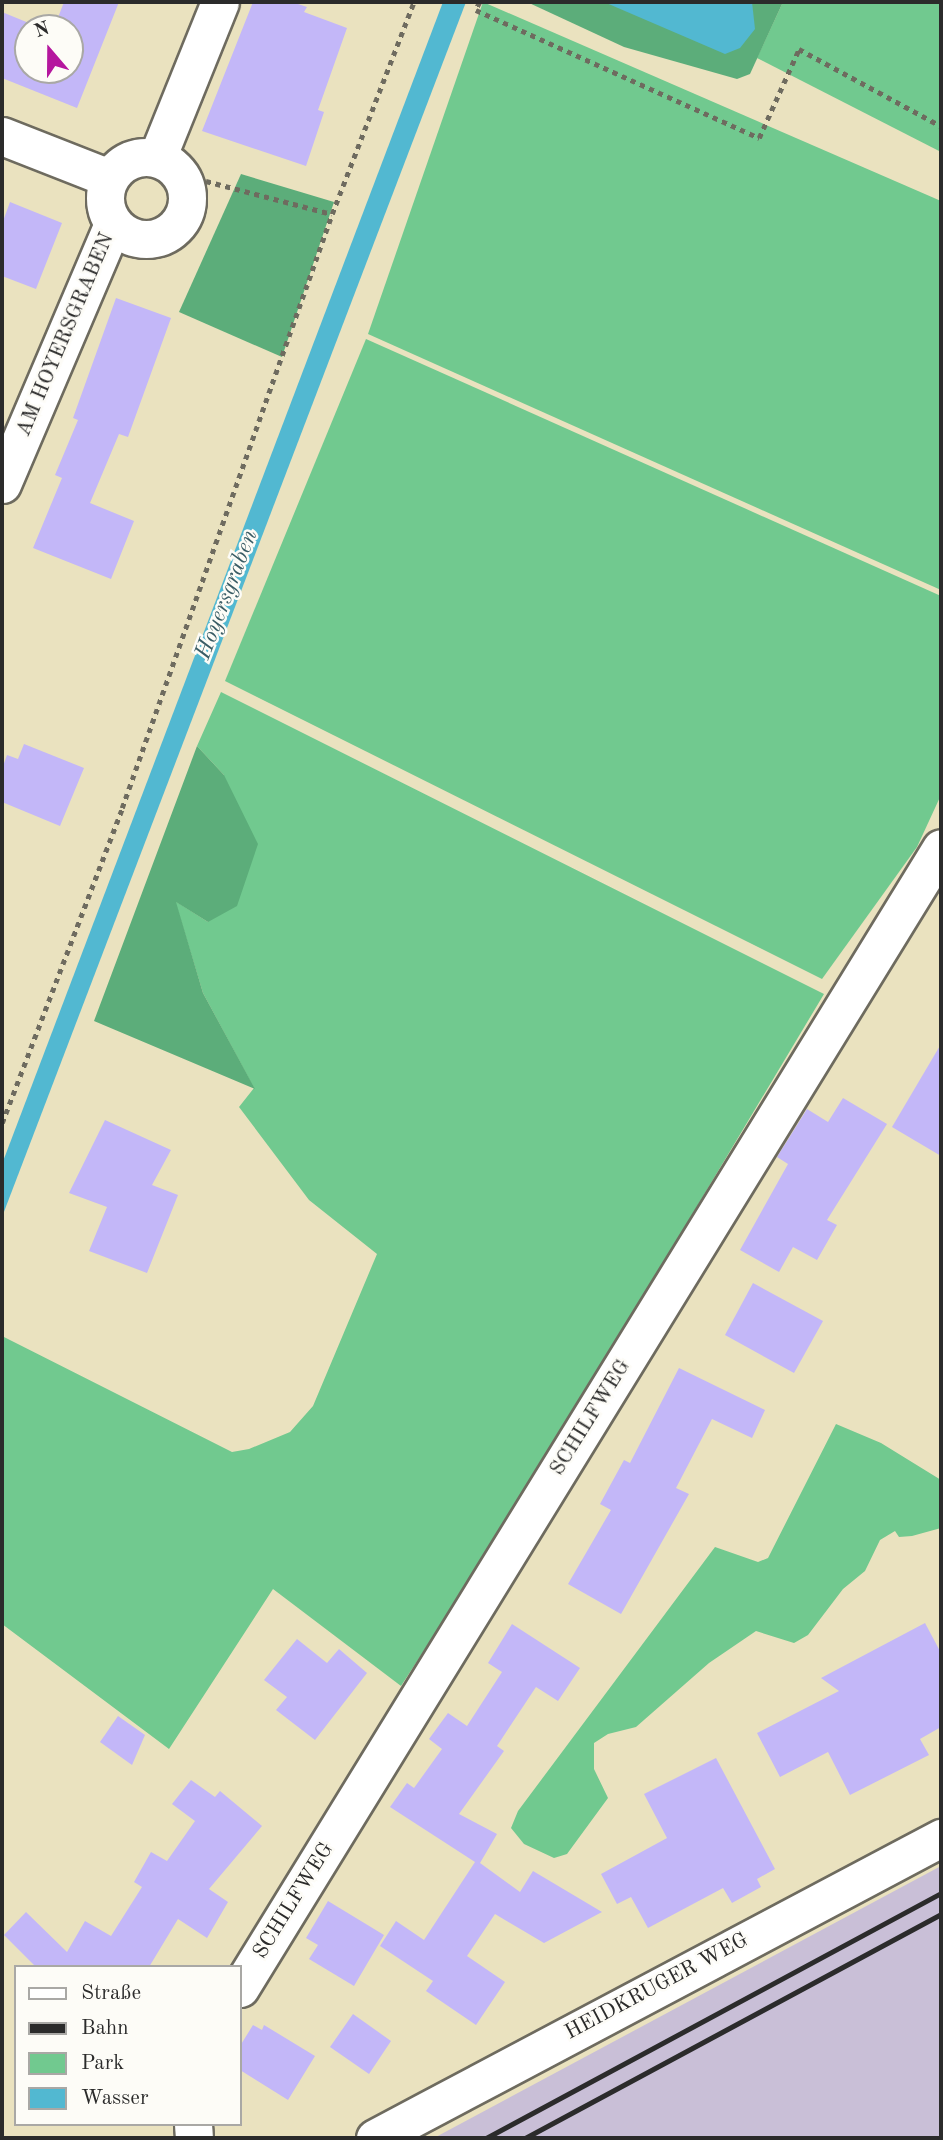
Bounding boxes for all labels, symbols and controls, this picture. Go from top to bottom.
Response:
north arrow [14,14,84,84]
text: N [32,19,52,42]
street label: AM HOYERSGRABEN [12,229,120,441]
water label: Hoyersgraben [190,526,264,664]
street label: SCHILFWEG [545,1355,637,1481]
street label: SCHILFWEG [248,1838,340,1964]
street label: HEIDKRUGER WEG [561,1928,753,2046]
legend [14,1965,242,2126]
text: Straße [81,1983,141,2004]
text: Bahn [81,2018,129,2039]
text: Park [81,2053,124,2074]
text: Wasser [81,2088,149,2109]

